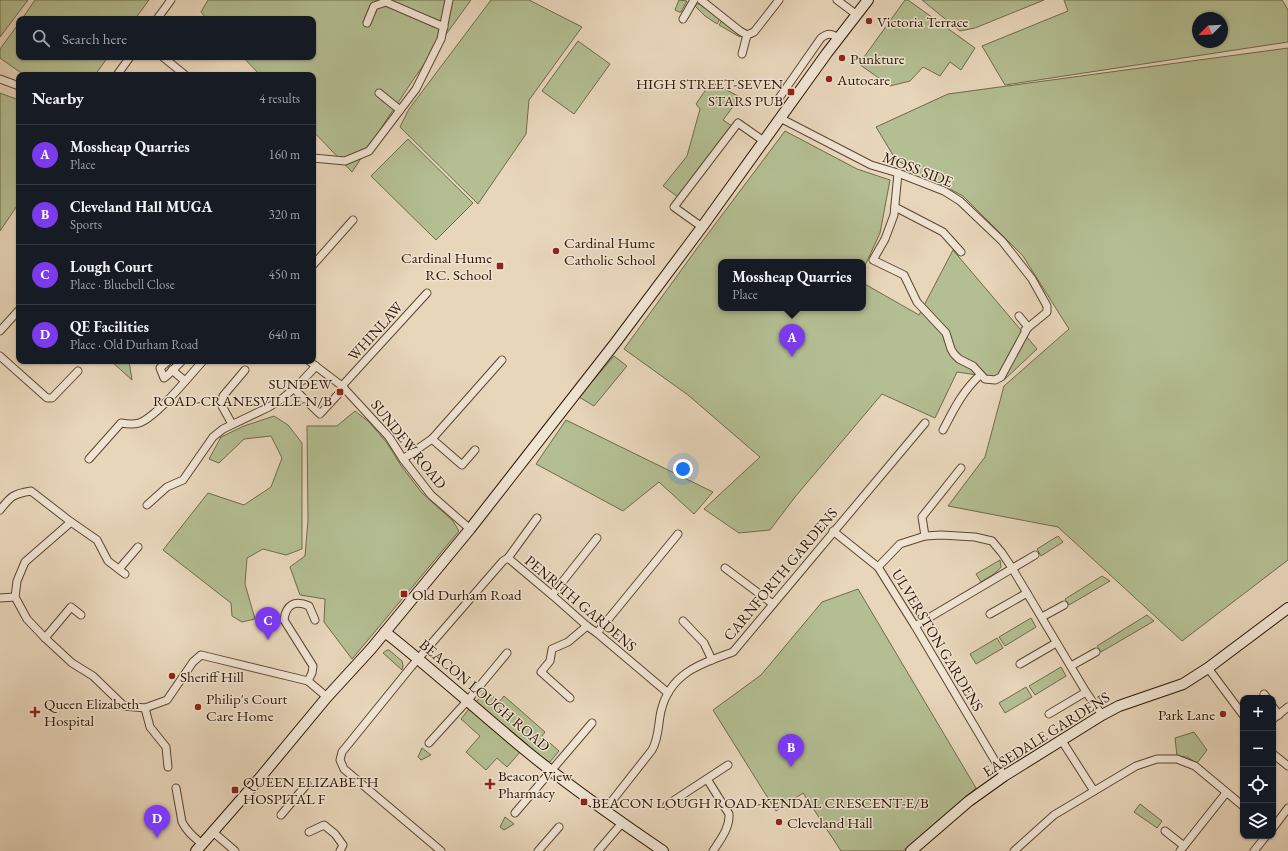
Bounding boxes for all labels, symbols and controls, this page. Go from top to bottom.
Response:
place label: Victoria Terrace [877,12,969,31]
north arrow [1192,12,1228,48]
search box [16,16,316,60]
marker: Victoria Terrace [864,16,874,26]
icon: search [30,27,52,49]
text: Search here [62,29,127,48]
place label: Punkture [850,49,905,68]
marker: Punkture [837,53,847,63]
place label: Autocare [836,70,890,89]
place label: HIGH STREET-SEVEN STARS PUB [636,74,783,110]
marker: Autocare [824,74,834,84]
text: Nearby [32,87,84,109]
marker: HIGH STREET-SEVEN STARS PUB [786,87,796,97]
text: 4 results [259,90,300,107]
text: Mossheap Quarries [70,137,190,156]
text: A [40,146,50,163]
text: 160 m [269,146,300,163]
street label: MOSS SIDE [880,147,956,191]
text: Place [70,156,96,173]
text: Cleveland Hall MUGA [70,197,212,216]
text: B [41,206,49,223]
text: 320 m [269,206,300,223]
text: Sports [70,216,102,233]
place label: Cardinal Hume Catholic School [564,233,656,269]
marker: Cardinal Hume Catholic School [551,246,561,256]
place label: Cardinal Hume RC. School [401,248,492,284]
text: Lough Court [70,257,153,276]
popup [718,259,866,311]
marker: Cardinal Hume RC. School [495,261,505,271]
text: C [40,266,50,283]
text: 450 m [269,266,300,283]
text: Mossheap Quarries [732,267,852,286]
text: Place · Bluebell Close [70,276,175,293]
text: Place [732,286,758,303]
street label: WHINLAW [343,297,407,365]
text: QE Facilities [70,317,149,336]
pin: A [779,324,805,357]
text: D [40,326,50,343]
text: 640 m [269,326,300,343]
text: Place · Old Durham Road [70,336,198,353]
place label: SUNDEW ROAD-CRANESVILLE-N/B [153,374,332,410]
marker: SUNDEW ROAD-CRANESVILLE-N/B [335,387,345,397]
street label: SUNDEW ROAD [367,395,451,493]
your location [673,459,693,479]
street label: CARNFORTH GARDENS [719,504,841,644]
street label: PENRITH GARDENS [521,551,641,655]
street label: ULVERSTON GARDENS [888,565,988,715]
place label: Old Durham Road [412,585,522,604]
marker: Old Durham Road [399,589,409,599]
pin: C [255,607,281,640]
street label: BEACON LOUGH ROAD [416,635,554,755]
place label: Sheriff Hill [180,667,244,686]
marker: Sheriff Hill [167,671,177,681]
street label: EASEDALE GARDENS [979,687,1113,781]
place label: Philip's Court Care Home [206,689,288,725]
place label: Queen Elizabeth Hospital [44,694,139,730]
map controls [1240,695,1276,839]
button: + [1240,695,1276,731]
marker: Philip's Court Care Home [193,702,203,712]
place label: Park Lane [1158,705,1215,724]
marker: Queen Elizabeth Hospital [29,706,41,718]
marker: Park Lane [1218,709,1228,719]
button: − [1240,731,1276,767]
pin: B [778,734,804,767]
place label: Beacon View Pharmacy [498,766,573,802]
button: locate [1240,767,1276,803]
place label: QUEEN ELIZABETH HOSPITAL F [243,772,379,808]
marker: Beacon View Pharmacy [485,779,495,789]
marker: QUEEN ELIZABETH HOSPITAL F [230,785,240,795]
place label: BEACON LOUGH ROAD-KENDAL CRESCENT-E/B [592,793,929,812]
marker: BEACON LOUGH ROAD-KENDAL CRESCENT-E/B [579,797,589,807]
button: layers [1240,803,1276,839]
pin: D [144,805,170,838]
place label: Cleveland Hall [787,813,873,832]
marker: Cleveland Hall [774,817,784,827]

